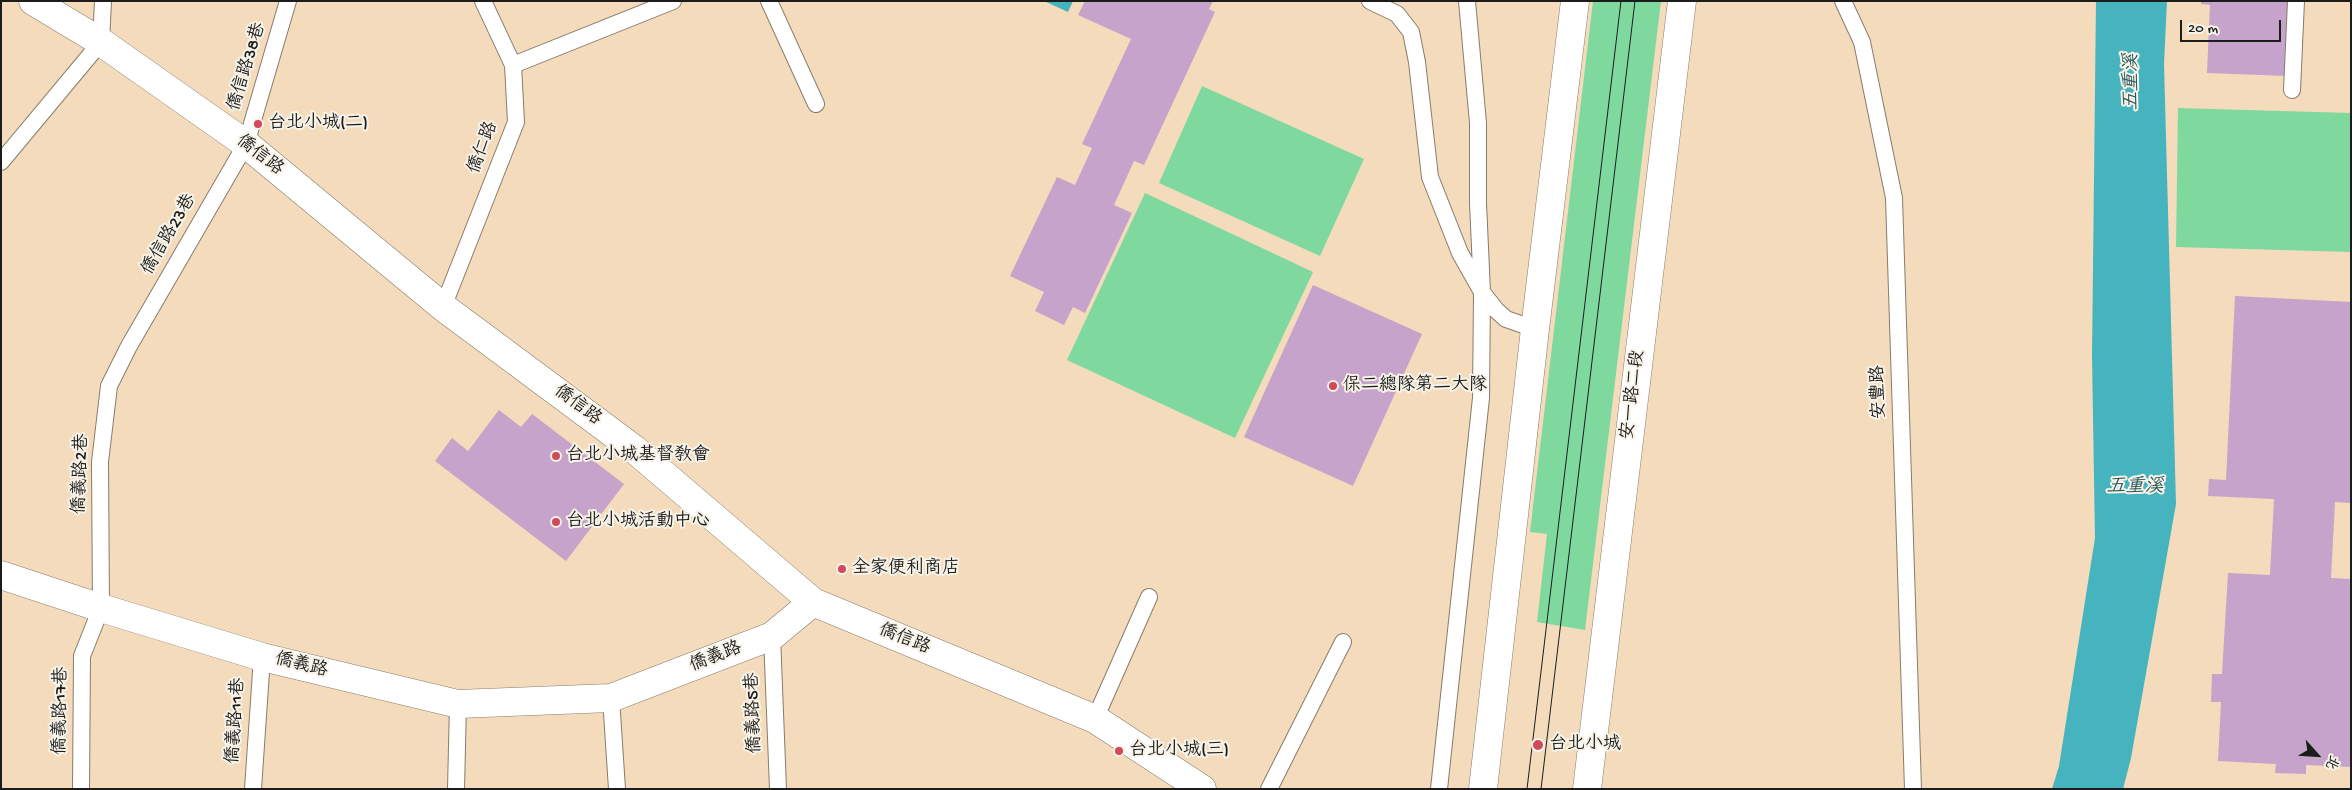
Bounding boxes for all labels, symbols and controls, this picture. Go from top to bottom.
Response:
scale bar [2182,10,2283,42]
street label: 僑信路38巷 [224,20,272,114]
text: 20 m [2188,20,2218,38]
water label: 五重溪 [2122,54,2144,110]
place label: 台北小城(二) [268,113,368,135]
marker: 台北小城(二) [252,118,264,130]
street label: 僑仁路 [464,119,504,177]
street label: 僑信路 [231,131,287,181]
street label: 僑信路23巷 [138,191,202,279]
street label: 安一路二段 [1618,349,1650,441]
street label: 安豐路 [1868,365,1892,419]
place label: 保二總隊第二大隊 [1343,375,1487,397]
marker: 保二總隊第二大隊 [1327,380,1339,392]
street label: 僑信路 [549,381,605,431]
street label: 僑義路2巷 [70,433,94,515]
place label: 台北小城基督教會 [566,445,710,467]
marker: 台北小城基督教會 [550,450,562,462]
water label: 五重溪 [2107,477,2163,499]
place label: 台北小城活動中心 [566,511,710,533]
marker: 台北小城活動中心 [550,516,562,528]
place label: 全家便利商店 [852,558,960,580]
marker: 全家便利商店 [836,563,848,575]
street label: 僑信路 [875,620,933,660]
street label: 僑義路 [687,638,745,678]
street label: 僑義路 [272,649,330,683]
street label: 僑義路17巷 [50,667,74,755]
street label: 僑義路5巷 [743,672,767,754]
street label: 僑義路11巷 [223,677,251,765]
north arrow [2292,730,2342,780]
place label: 台北小城 [1549,734,1621,756]
marker: 台北小城 [1531,738,1545,752]
place label: 台北小城(三) [1129,740,1229,762]
marker: 台北小城(三) [1113,745,1125,757]
text: 北 [2320,752,2342,772]

